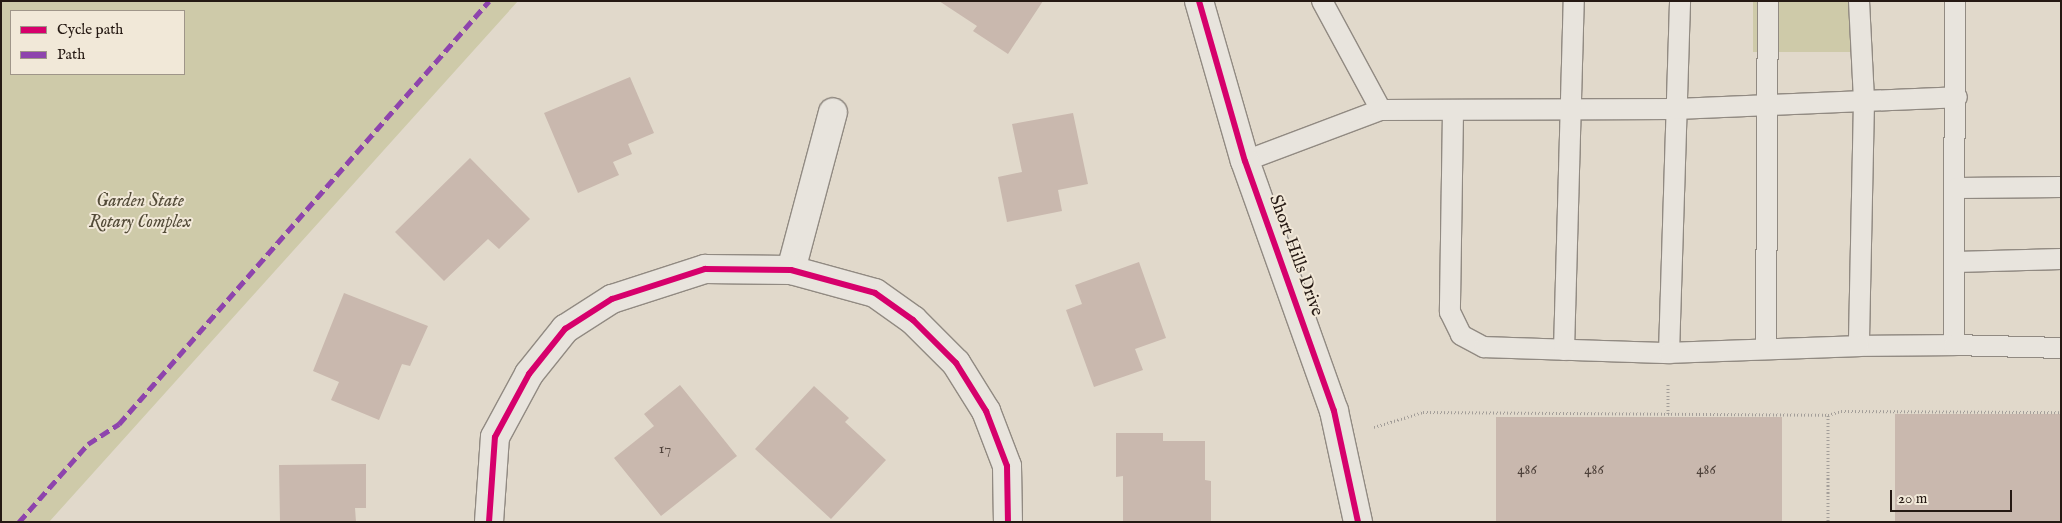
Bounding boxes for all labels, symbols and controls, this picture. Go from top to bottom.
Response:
legend [10,10,185,75]
text: Cycle path [57,20,123,39]
text: Path [57,45,85,64]
park label: Garden State Rotary Complex [89,192,191,234]
street label: Short Hills Drive [1263,192,1327,320]
house number: 17 [659,440,671,458]
house number: 486 [1517,461,1537,479]
house number: 486 [1584,461,1604,479]
house number: 486 [1696,461,1716,479]
scale bar [1892,480,2014,512]
text: 20 m [1898,489,1927,508]

